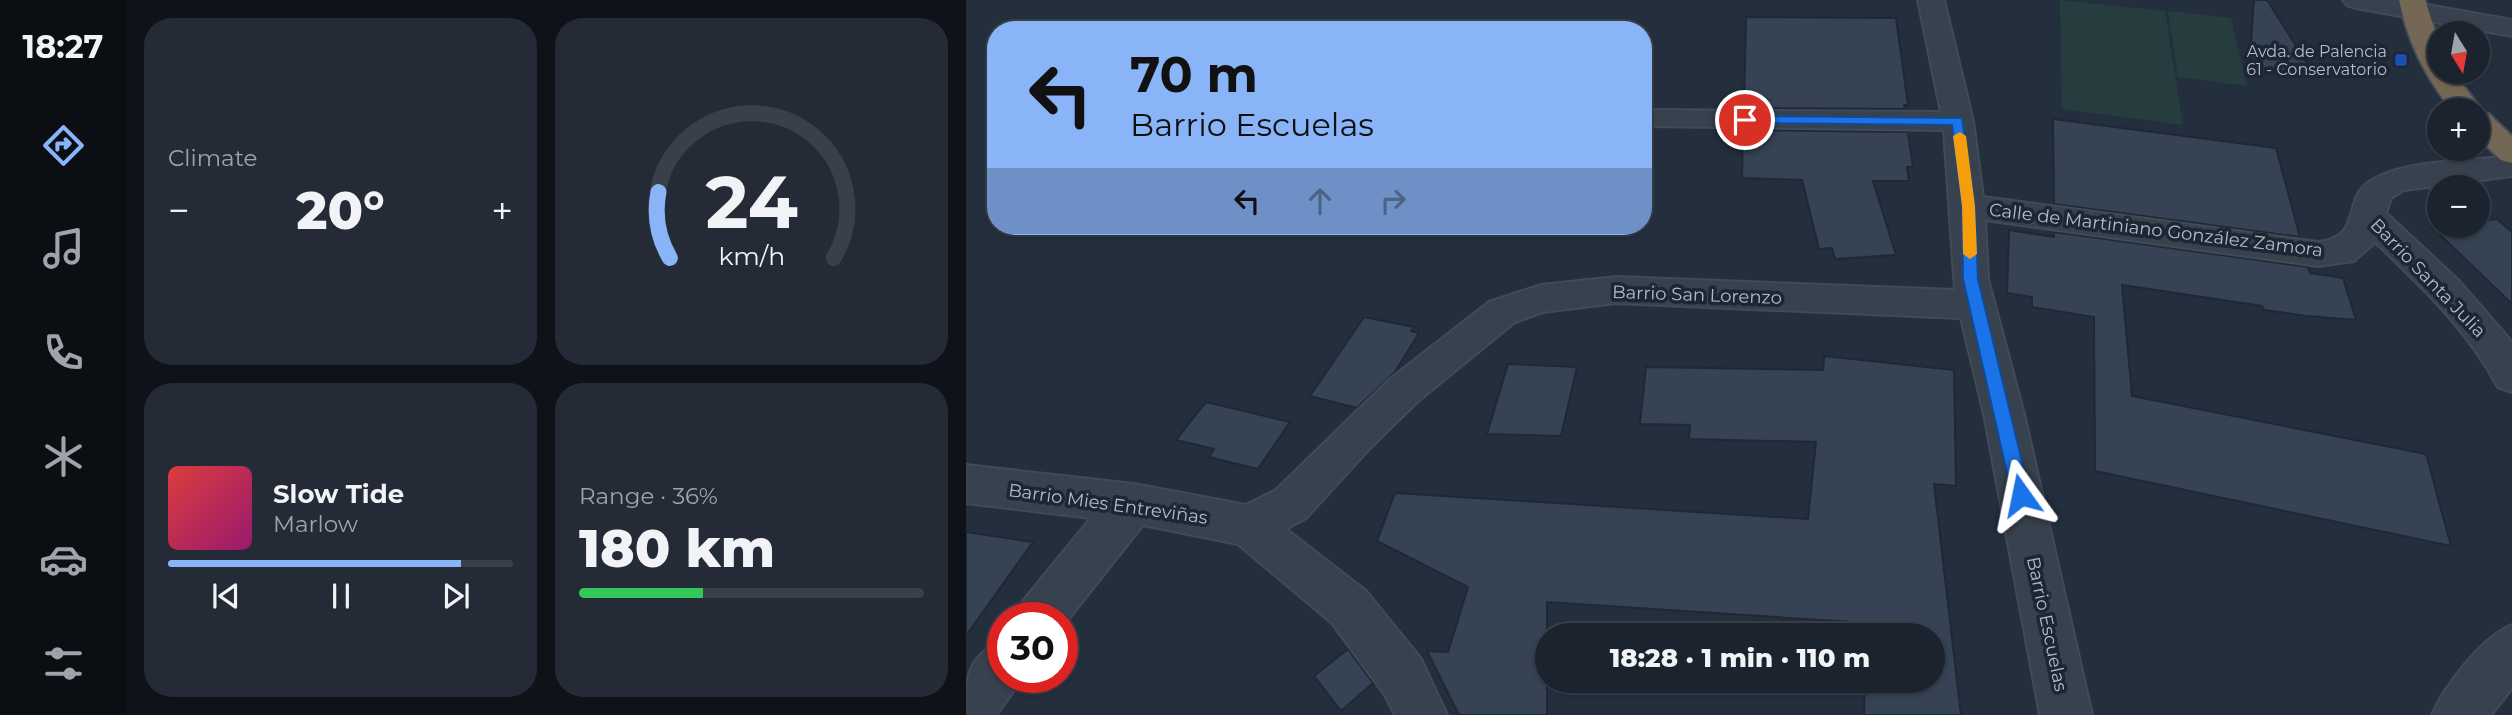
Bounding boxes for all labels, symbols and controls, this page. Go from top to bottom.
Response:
north arrow [2427,21,2490,84]
map controls [2427,21,2490,238]
text: 18:27 [23,27,103,66]
place label: Avda. de Palencia 61 - Conservatorio [2246,42,2387,79]
text: 70 m [1130,45,1258,104]
icon: left [1015,49,1106,140]
marker: Avda. de Palencia 61 - Conservatorio [2393,52,2409,68]
pin [1715,90,1775,150]
button: + [2427,98,2490,161]
icon: arrive [1726,101,1764,139]
text: Barrio Escuelas [1130,105,1374,144]
icon: directions [39,121,88,170]
text: Climate [168,144,257,172]
text: 24 [705,158,798,246]
button: − [2427,175,2490,238]
text: 20° [296,179,385,242]
icon: left [1228,182,1266,220]
icon: ahead [1301,182,1339,220]
icon: right [1374,182,1412,220]
text: − [168,187,190,234]
text: + [491,187,513,234]
street label: Calle de Martiniano González Zamora [1988,199,2324,261]
street label: Barrio Santa Julia [2366,214,2490,342]
icon: music [39,224,88,273]
text: km/h [718,240,785,270]
street label: Barrio San Lorenzo [1612,281,1782,309]
icon: phone [39,328,88,377]
icon: climate [39,432,88,481]
position arrow [1984,458,2058,532]
text: Slow Tide [273,478,404,510]
street label: Barrio Mies Entreviñas [1007,479,1209,529]
text: Range · 36% [579,482,718,510]
text: Marlow [273,510,358,538]
text: 180 km [579,517,775,580]
icon: car [39,535,88,584]
street label: Barrio Escuelas [2022,555,2072,694]
icon: previous [207,577,245,615]
icon: pause [322,577,360,615]
icon: next [437,577,475,615]
speed limit sign: 30 [987,602,1078,693]
icon: filters [39,639,88,688]
text: 18:28 · 1 min · 110 m [1610,642,1870,674]

